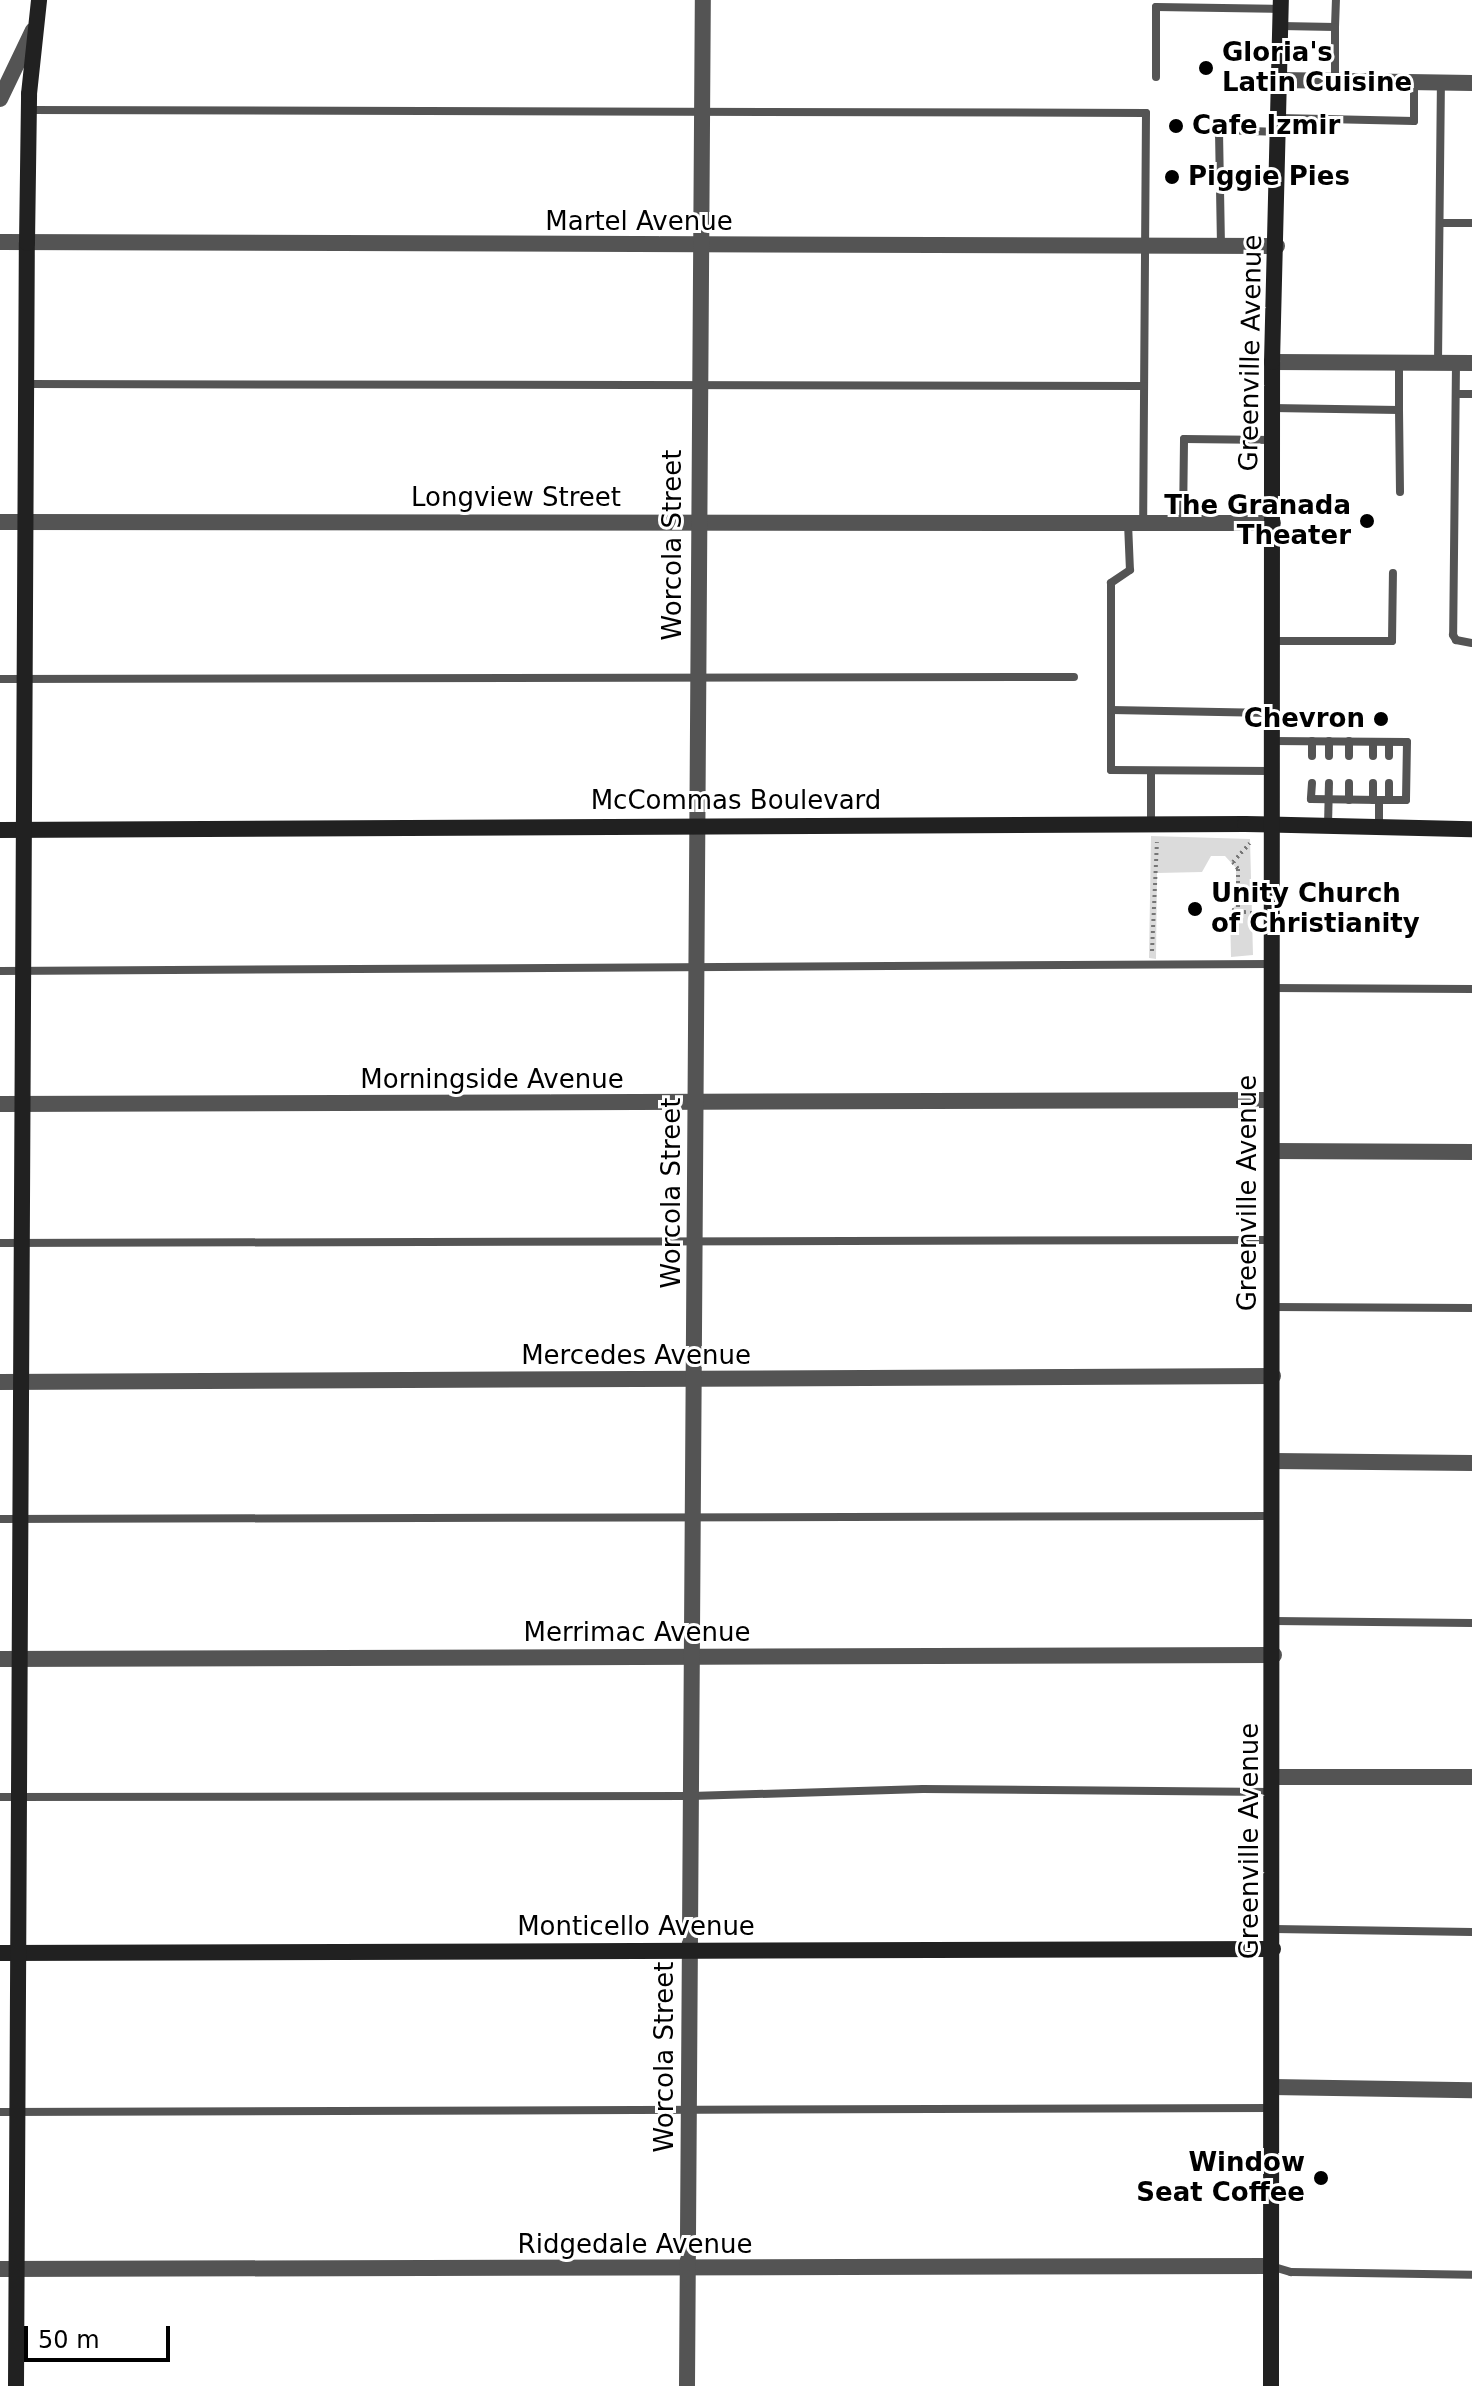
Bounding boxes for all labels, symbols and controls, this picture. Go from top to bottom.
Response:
place label: Gloria's Latin Cuisine [1222,37,1412,98]
marker: Gloria's Latin Cuisine [1197,59,1215,77]
place label: Cafe Izmir [1192,110,1340,142]
marker: Cafe Izmir [1167,117,1185,135]
place label: Piggie Pies [1188,161,1350,193]
marker: Piggie Pies [1163,168,1181,186]
street label: Martel Avenue [545,206,733,238]
street label: Greenville Avenue [1233,234,1269,472]
street label: Worcola Street [657,450,689,640]
street label: Longview Street [411,482,621,514]
place label: The Granada Theater [1164,490,1351,552]
marker: The Granada Theater [1358,512,1376,530]
place label: Chevron [1244,703,1365,735]
marker: Chevron [1372,710,1390,728]
street label: McCommas Boulevard [591,785,881,817]
place label: Unity Church of Christianity [1211,878,1420,940]
marker: Unity Church of Christianity [1186,900,1204,918]
street label: Morningside Avenue [360,1064,624,1096]
street label: Greenville Avenue [1232,1075,1264,1311]
street label: Worcola Street [656,1098,688,1288]
street label: Mercedes Avenue [521,1340,751,1372]
street label: Merrimac Avenue [524,1617,750,1649]
street label: Greenville Avenue [1234,1723,1266,1959]
street label: Monticello Avenue [517,1911,755,1943]
street label: Worcola Street [649,1962,681,2152]
place label: Window Seat Coffee [1136,2147,1305,2208]
marker: Window Seat Coffee [1312,2169,1330,2187]
street label: Ridgedale Avenue [518,2229,752,2261]
scale bar [28,2310,174,2360]
text: 50 m [38,2326,100,2354]

